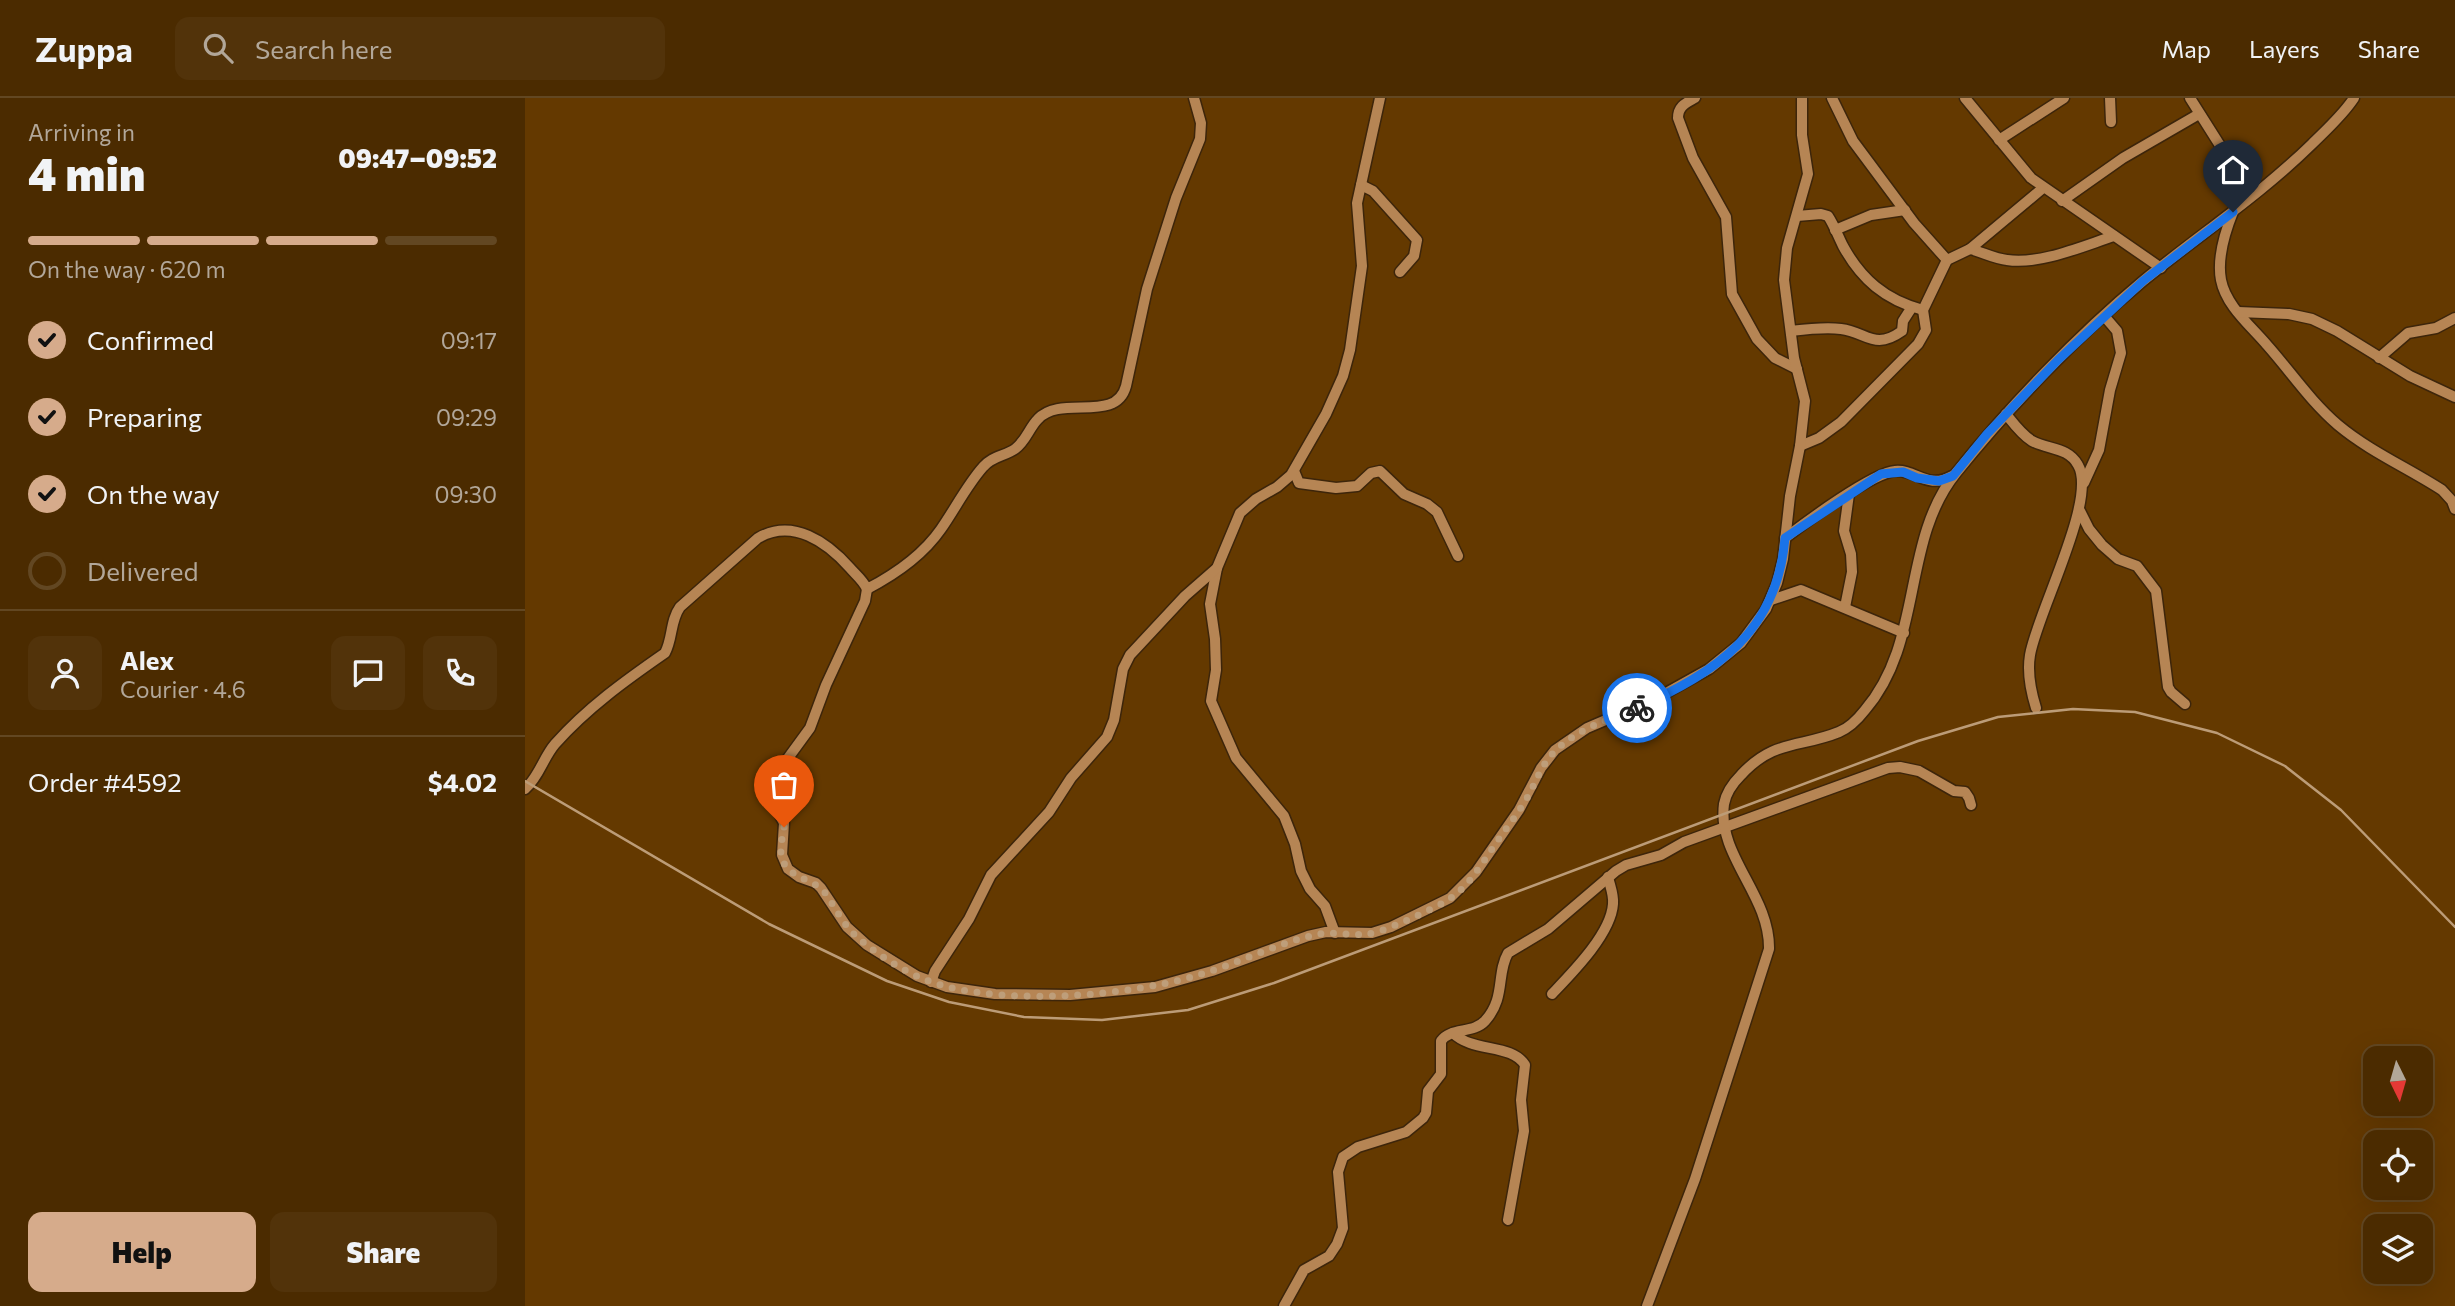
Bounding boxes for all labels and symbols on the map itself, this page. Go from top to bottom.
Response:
pin [2203,140,2263,212]
courier [1602,673,1672,743]
pin [754,755,814,827]
north arrow [2363,1046,2433,1116]

